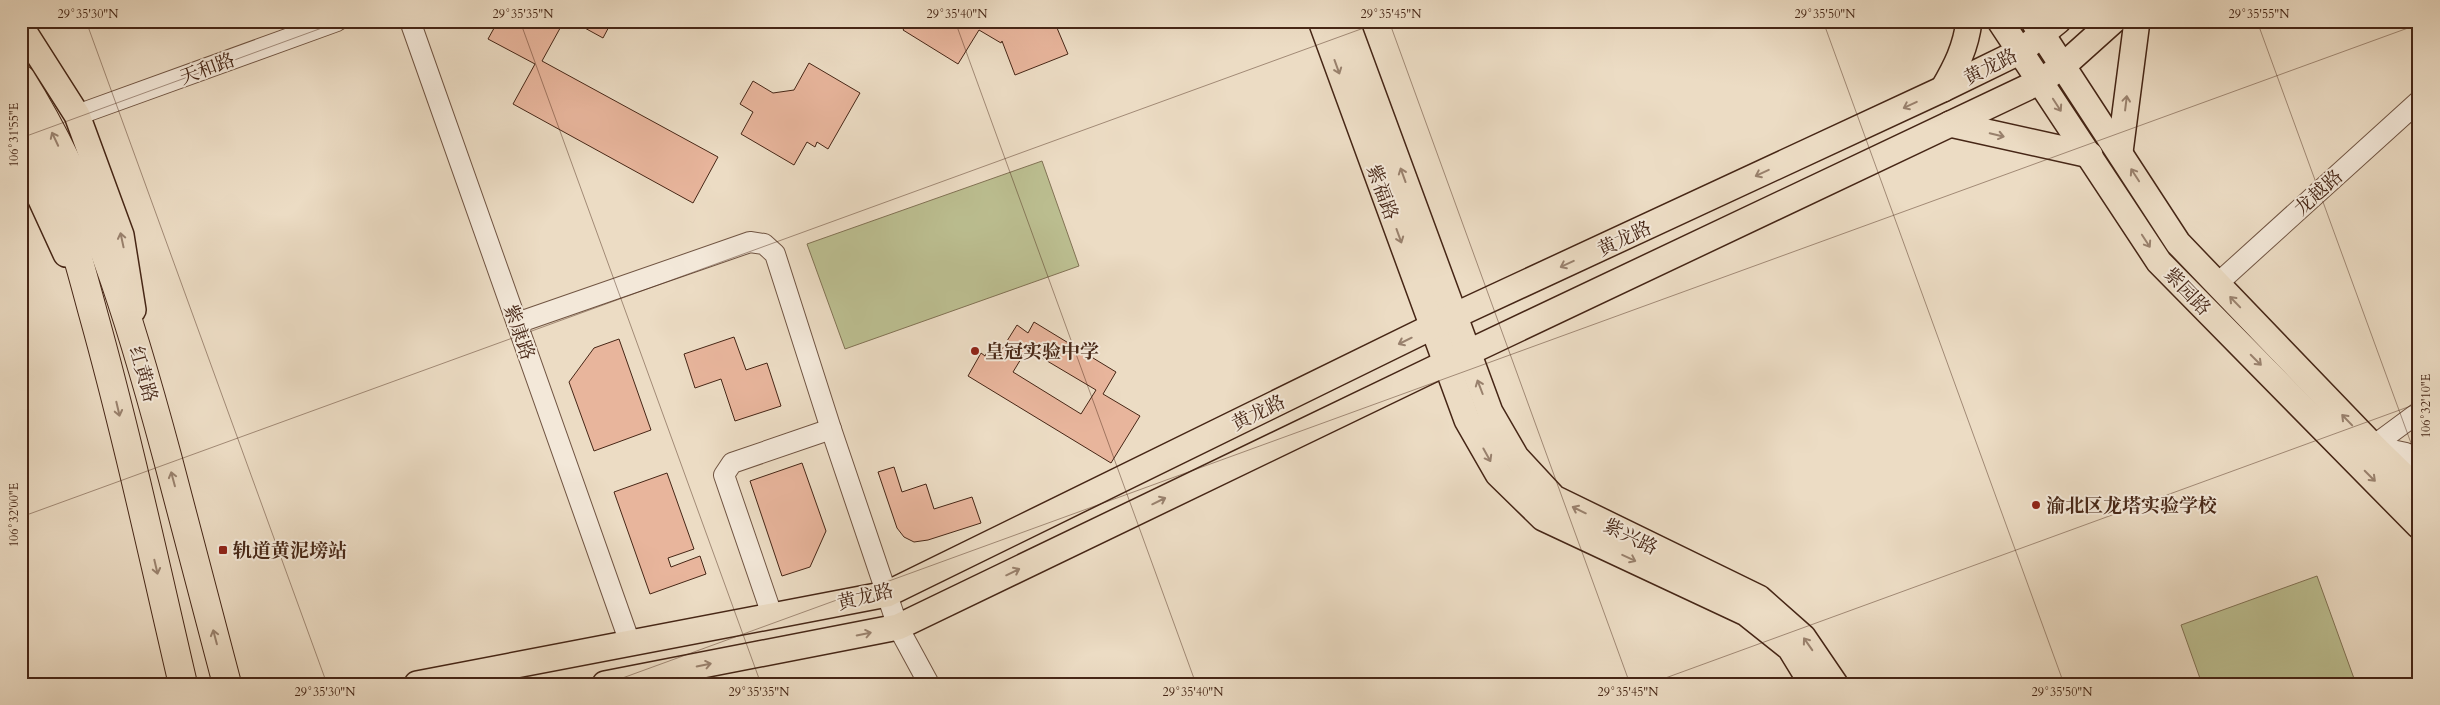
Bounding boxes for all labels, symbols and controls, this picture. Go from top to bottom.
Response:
text: 29°35'30"N [58,6,119,22]
text: 29°35'35"N [493,6,554,22]
text: 29°35'40"N [927,6,988,22]
text: 29°35'45"N [1361,6,1422,22]
text: 29°35'50"N [1795,6,1856,22]
text: 29°35'55"N [2229,6,2290,22]
street label: 黄龙路 [1959,42,2022,91]
street label: 天和路 [176,47,239,91]
one-way arrow [1333,59,1342,74]
one-way arrow [2121,96,2131,112]
one-way arrow [2052,98,2062,112]
one-way arrow [1903,101,1918,110]
text: 106°31'55"E [6,103,22,167]
one-way arrow [1989,131,2005,140]
one-way arrow [50,132,60,147]
street label: 紫福路 [1360,161,1404,224]
street label: 龙越路 [2289,164,2349,221]
one-way arrow [1398,168,1407,184]
one-way arrow [1755,169,1770,179]
one-way arrow [2130,169,2140,183]
street label: 黄龙路 [1593,215,1656,263]
one-way arrow [1395,228,1404,243]
one-way arrow [117,232,126,248]
one-way arrow [2141,234,2151,248]
one-way arrow [1560,260,1575,269]
street label: 紫园路 [2158,262,2216,321]
one-way arrow [2229,296,2241,309]
street label: 紫康路 [497,301,541,364]
one-way arrow [1397,336,1412,346]
place label: 皇冠实验中学 [985,339,1099,365]
street label: 红黄路 [123,343,163,405]
marker: 皇冠实验中学 [969,345,981,357]
one-way arrow [2250,354,2262,367]
text: 106°32'10"E [2418,374,2434,438]
one-way arrow [1475,379,1484,395]
street label: 黄龙路 [1227,389,1290,437]
one-way arrow [114,401,123,417]
one-way arrow [2341,414,2353,426]
one-way arrow [1482,448,1492,462]
one-way arrow [2364,470,2376,482]
one-way arrow [168,472,177,488]
text: 106°32'00"E [6,483,22,547]
place label: 渝北区龙塔实验学校 [2046,493,2217,519]
one-way arrow [1152,496,1167,506]
marker: 渝北区龙塔实验学校 [2030,499,2042,511]
one-way arrow [1572,505,1587,514]
street label: 紫兴路 [1599,513,1662,561]
place label: 轨道黄泥塝站 [233,538,347,564]
marker: 轨道黄泥塝站 [217,544,229,556]
one-way arrow [1621,554,1636,563]
one-way arrow [151,559,161,575]
one-way arrow [1005,567,1020,576]
street label: 黄龙路 [834,577,896,616]
one-way arrow [209,629,219,645]
one-way arrow [855,629,871,638]
one-way arrow [1803,637,1813,651]
one-way arrow [696,659,712,669]
text: 29°35'30"N [295,684,356,700]
text: 29°35'35"N [729,684,790,700]
text: 29°35'40"N [1163,684,1224,700]
text: 29°35'45"N [1598,684,1659,700]
text: 29°35'50"N [2032,684,2093,700]

